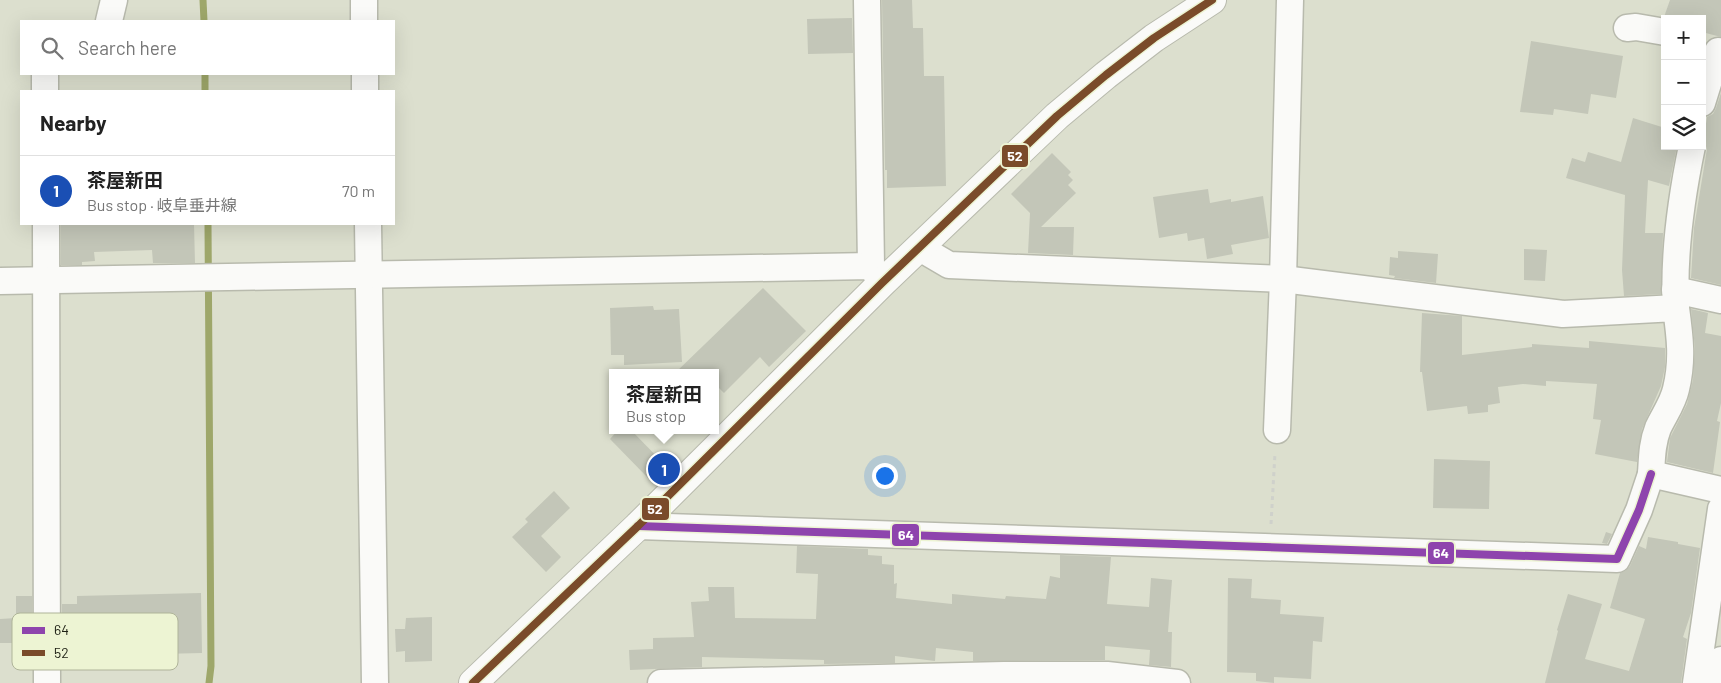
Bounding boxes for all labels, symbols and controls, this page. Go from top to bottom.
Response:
map controls [1661,15,1706,150]
button: + [1661,15,1706,60]
search box [20,20,395,75]
icon: search [38,34,66,62]
text: Search here [78,36,177,59]
button: − [1661,60,1706,105]
button: layers [1661,105,1706,150]
text: Nearby [40,110,106,135]
line badge: 52 [1001,144,1029,168]
text: 52 [1007,147,1023,164]
text: 茶屋新田 [87,168,163,191]
text: 1 [53,181,59,200]
text: 70 m [342,181,375,200]
text: Bus stop · 岐阜垂井線 [87,195,237,214]
popup [609,369,719,434]
text: 茶屋新田 [626,382,702,405]
text: Bus stop [626,406,686,425]
pin: 1 [648,450,680,488]
your location [872,463,898,489]
line badge: 52 [641,497,670,521]
text: 52 [647,500,663,517]
line badge: 64 [891,523,920,547]
text: 64 [898,526,914,543]
line badge: 64 [1427,541,1455,565]
text: 64 [1433,544,1449,561]
legend [12,613,178,670]
text: 64 [54,621,69,638]
text: 52 [54,644,69,661]

